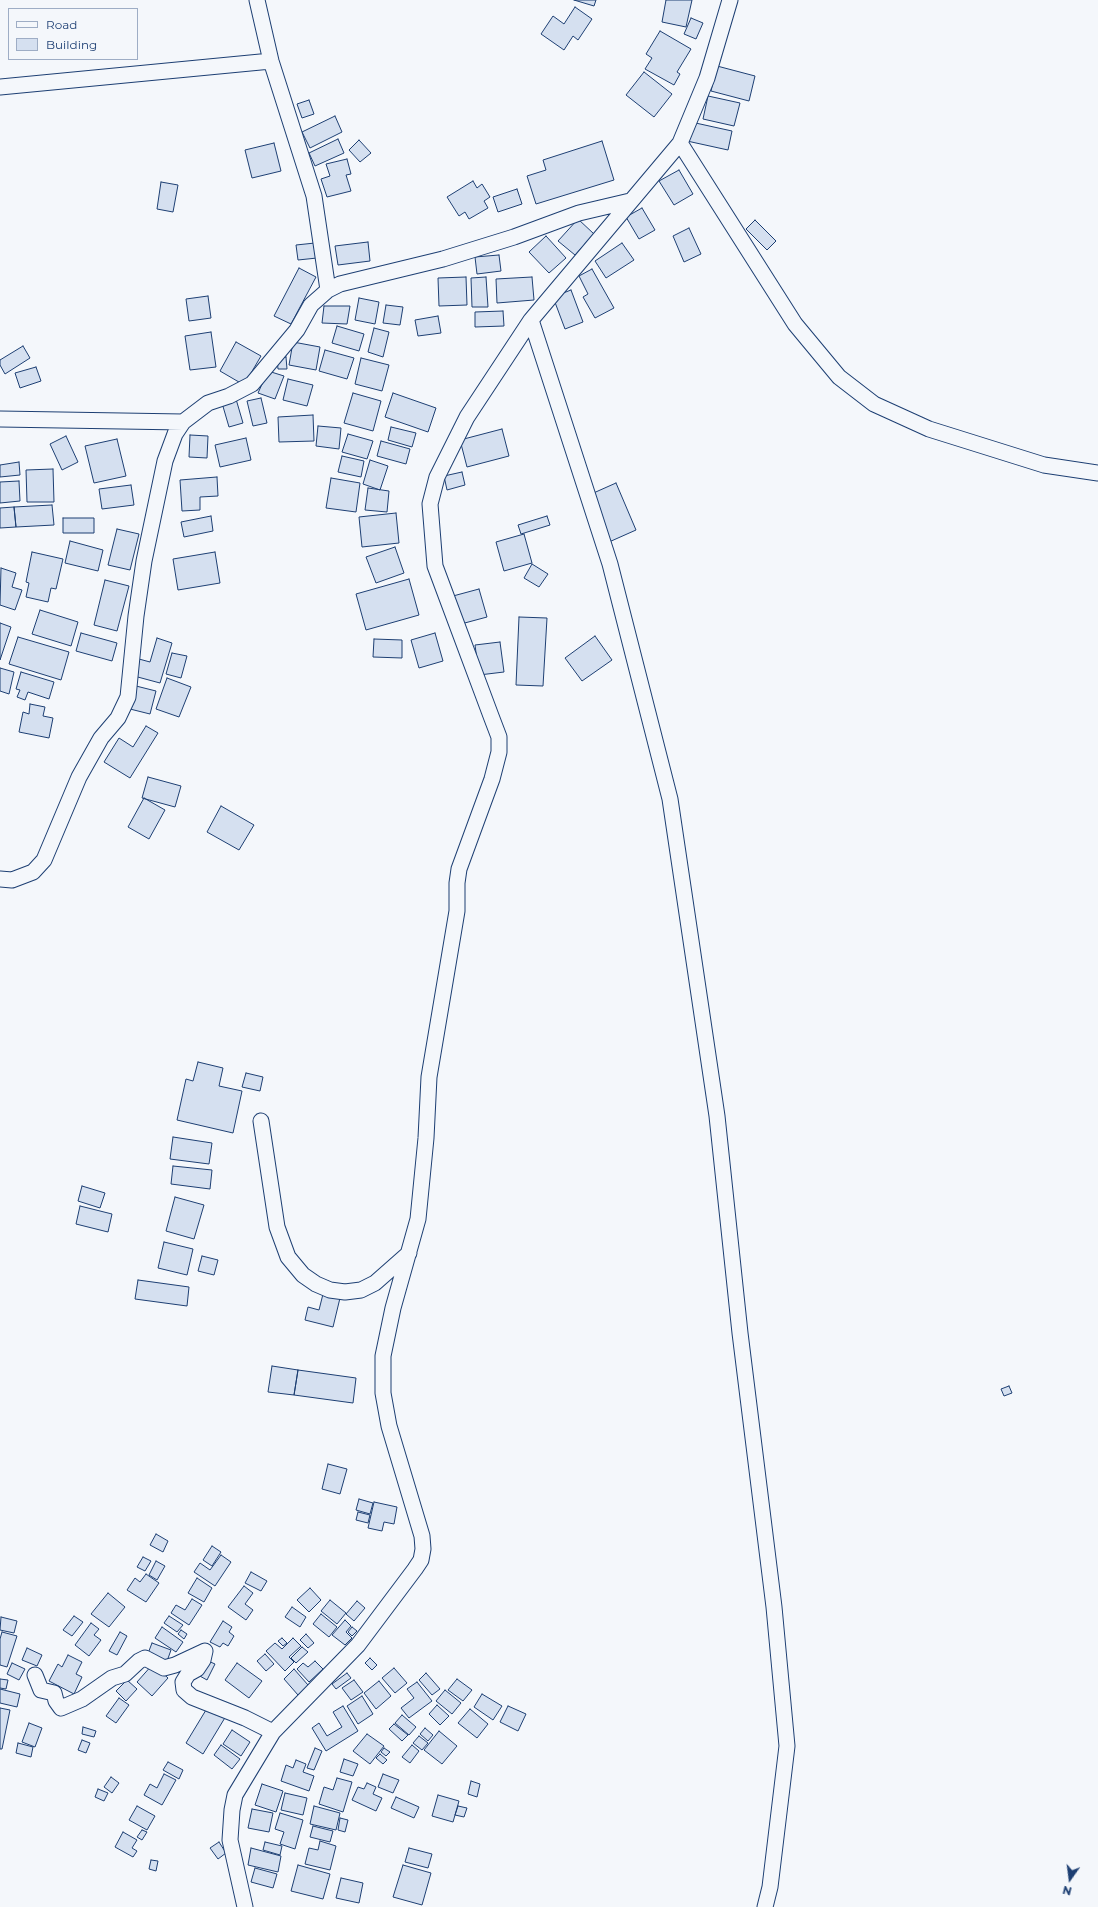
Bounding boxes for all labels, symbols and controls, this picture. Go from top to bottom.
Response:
legend [8,8,138,60]
text: Road [46,17,77,32]
text: Building [46,37,97,52]
north arrow [1050,1859,1090,1899]
text: N [1061,1883,1073,1899]

